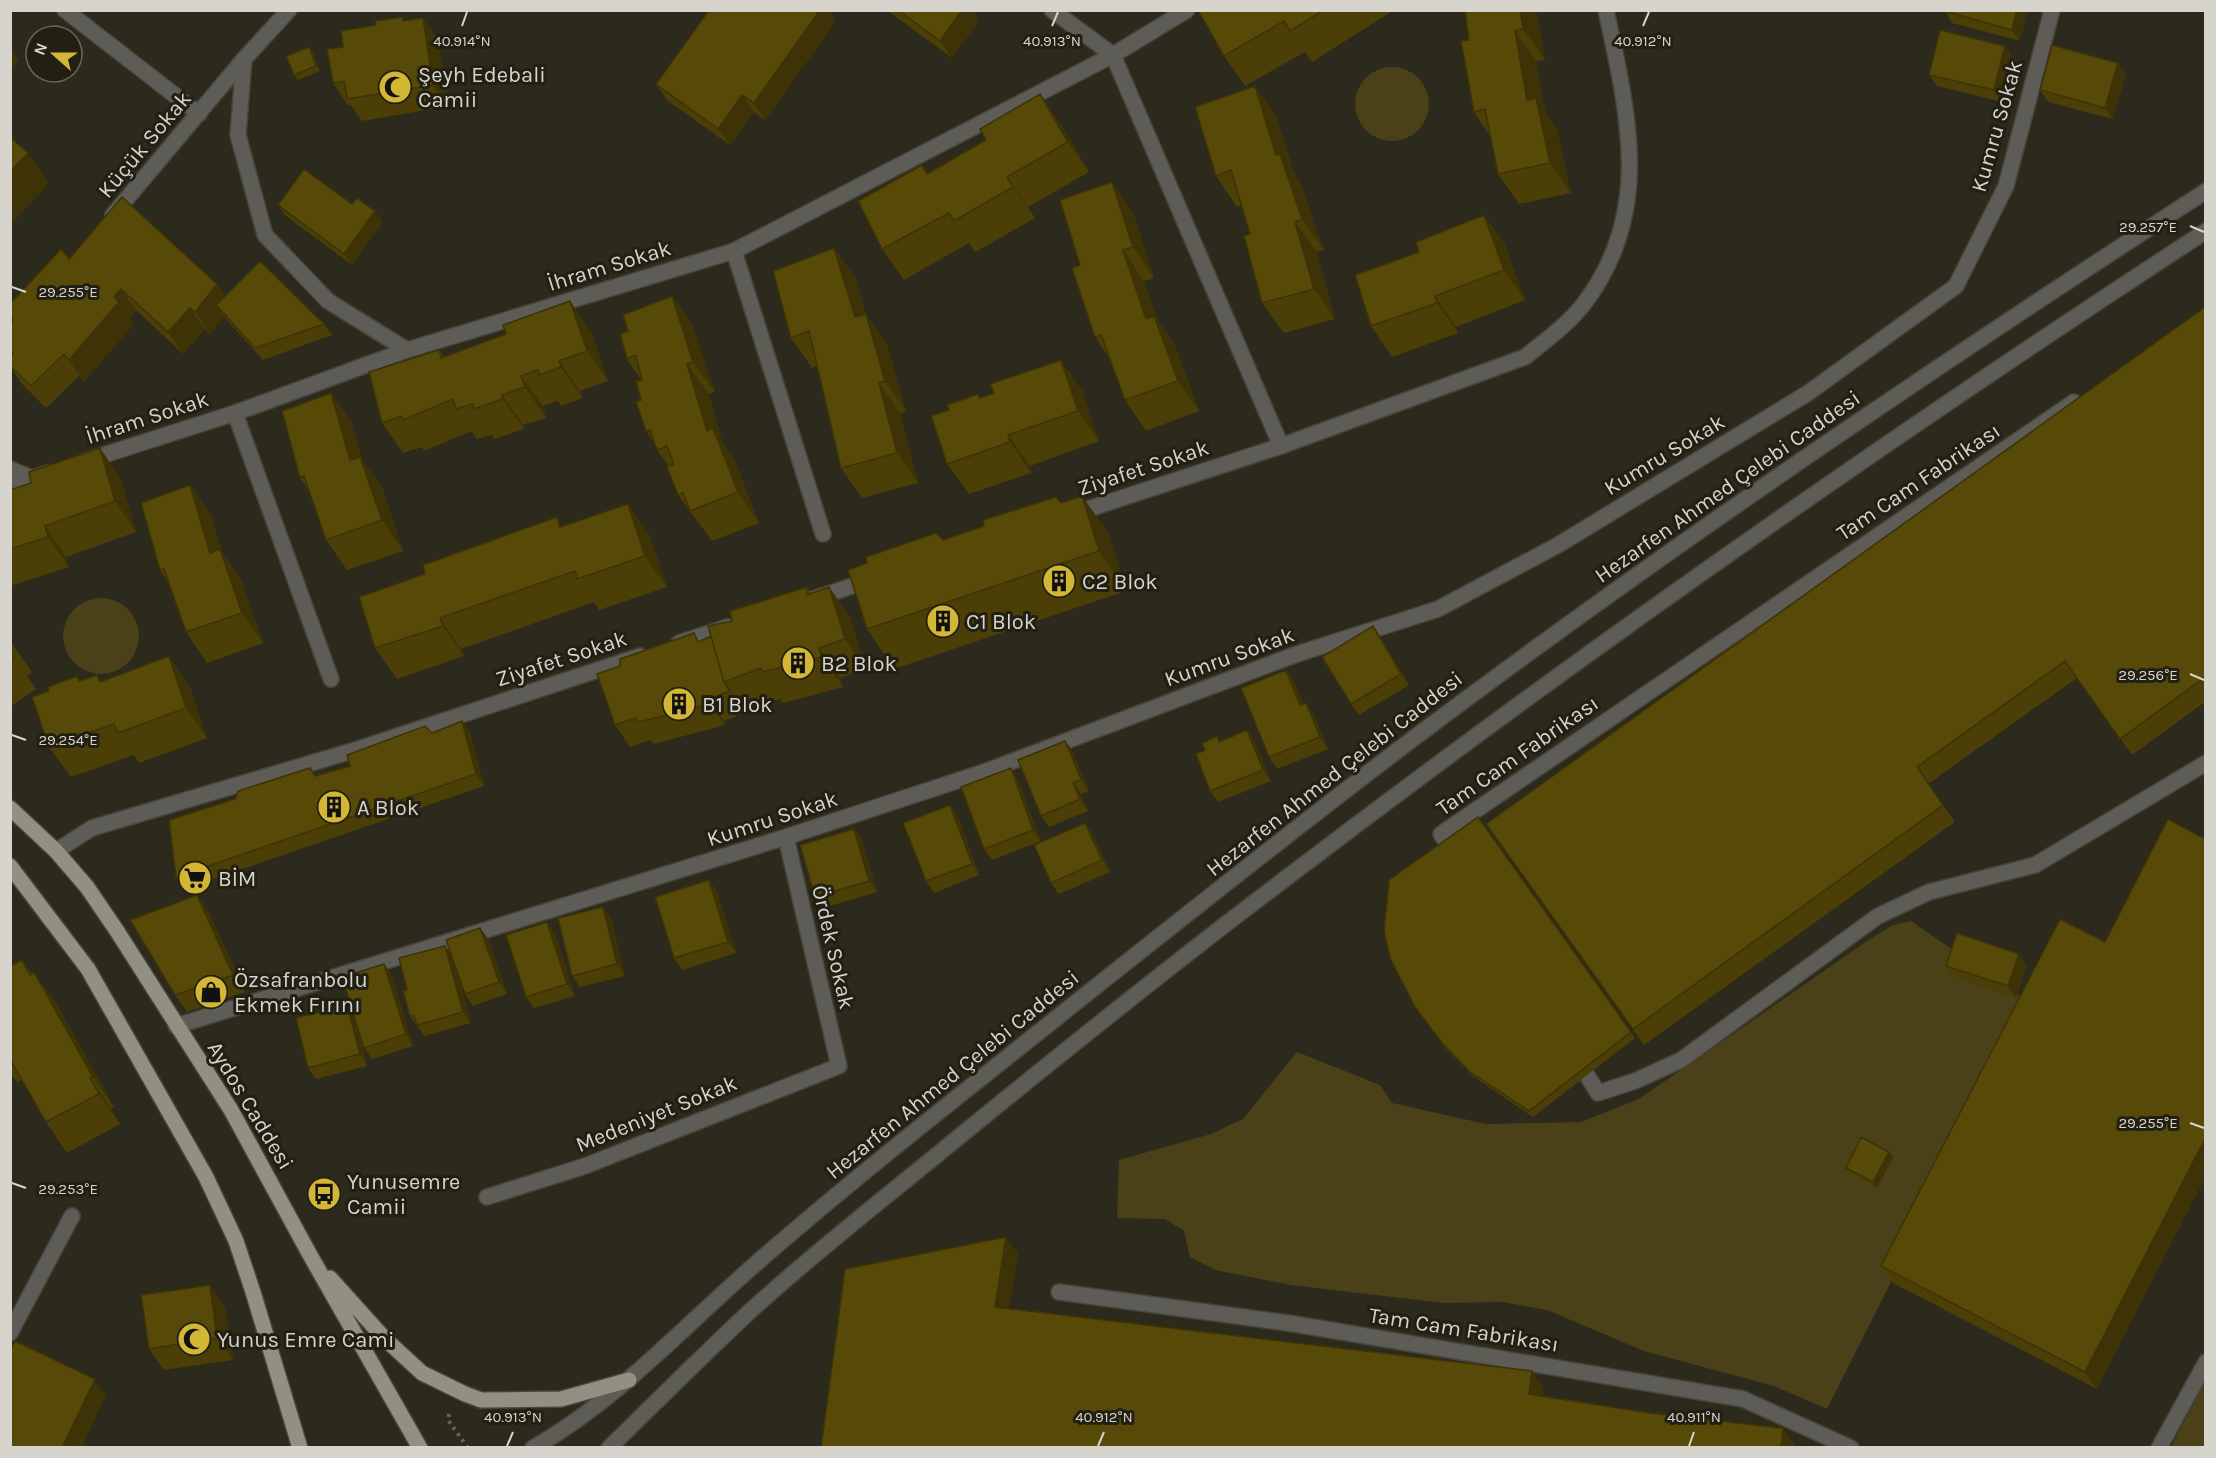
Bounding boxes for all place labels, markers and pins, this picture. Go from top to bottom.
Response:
place label: Şeyh Edebali Camii [418,62,546,113]
mosque icon: Şeyh Edebali Camii [377,69,413,105]
building icon: C2 Blok [1041,563,1077,599]
place label: C2 Blok [1082,569,1158,595]
building icon: C1 Blok [925,603,961,639]
place label: C1 Blok [966,609,1036,635]
building icon: B2 Blok [780,645,816,681]
place label: B2 Blok [821,651,897,677]
building icon: B1 Blok [661,686,697,722]
place label: B1 Blok [702,692,772,718]
building icon: A Blok [316,789,352,825]
place label: A Blok [357,795,419,821]
supermarket icon: BİM [177,860,213,896]
place label: BİM [218,866,256,892]
place label: Özsafranbolu Ekmek Fırını [234,967,368,1018]
shop icon: Özsafranbolu Ekmek Fırını [193,974,229,1010]
place label: Yunusemre Cami̇i̇ [347,1169,460,1220]
bus stop icon: Yunusemre Cami̇i̇ [306,1176,342,1212]
mosque icon: Yunus Emre Cami [176,1321,212,1357]
place label: Yunus Emre Cami [217,1327,394,1353]

